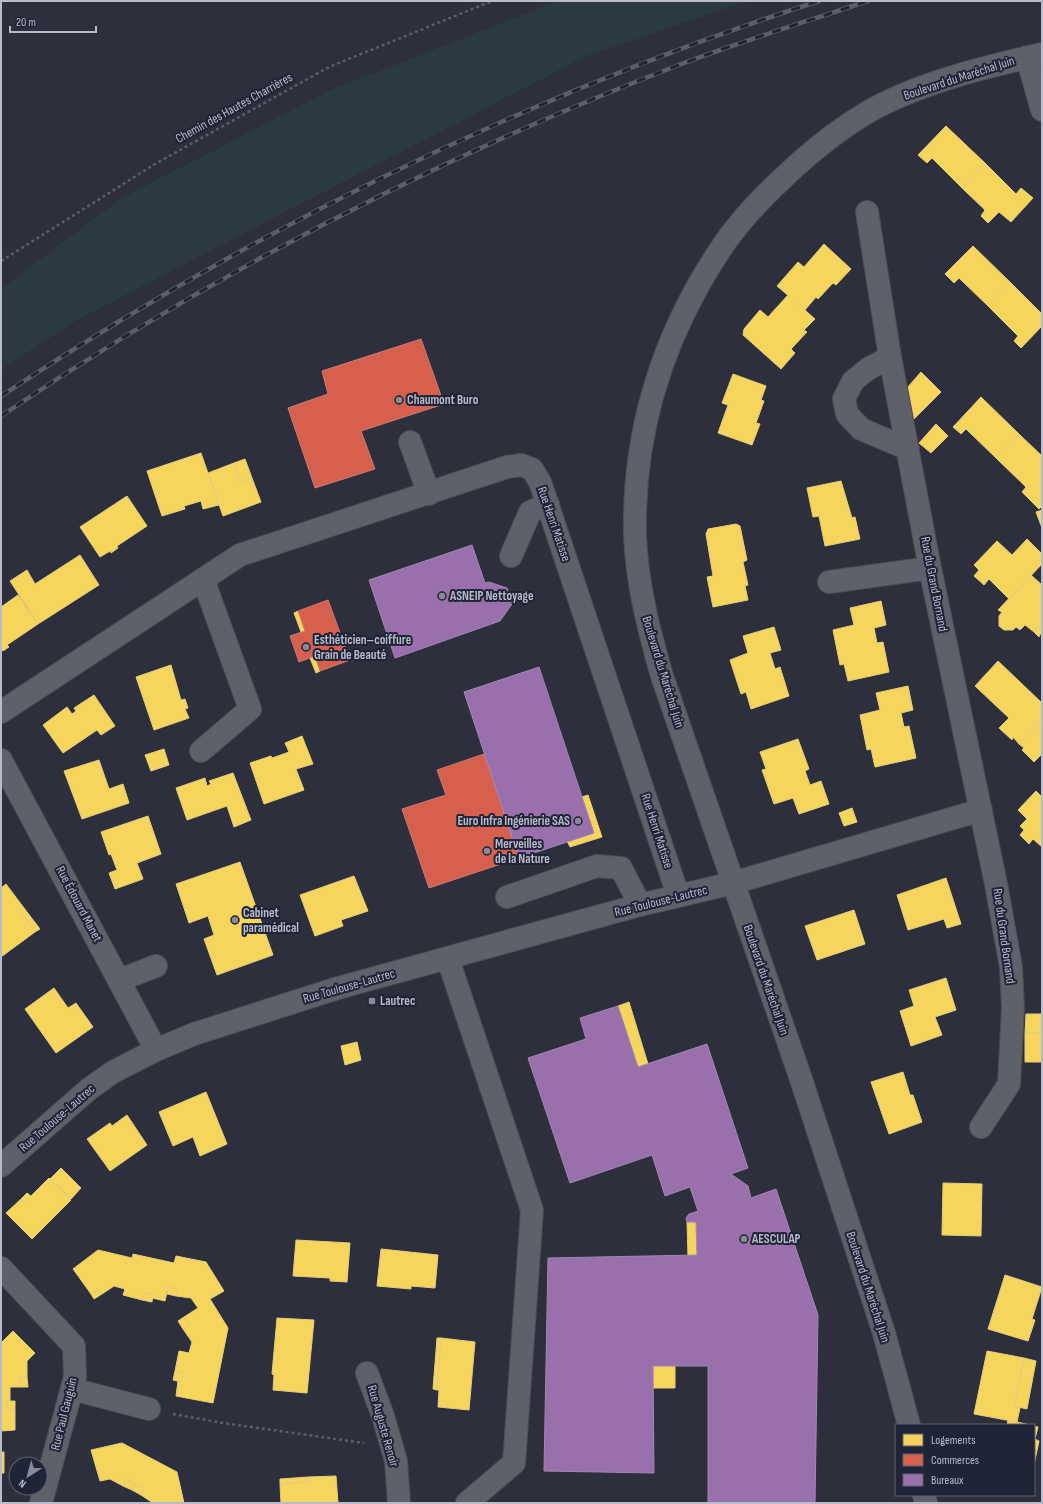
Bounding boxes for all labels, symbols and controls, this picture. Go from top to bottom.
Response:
scale bar [10,8,96,34]
text: 20 m [16,15,36,30]
street label: Boulevard du Maréchal Juin [901,53,1017,103]
street label: Chemin des Hautes Charrières [173,69,296,147]
place label: Chaumont Buro [407,392,479,408]
marker: Chaumont Buro [394,395,404,405]
street label: Rue Henri Matisse [534,485,574,563]
street label: Rue du Grand Bornand [917,535,951,633]
place label: ASNEIP Nettoyage [449,588,534,604]
marker: ASNEIP Nettoyage [437,591,447,601]
street label: Boulevard du Maréchal Juin [638,614,688,730]
place label: Esthéticien–coiffure Grain de Beauté [314,632,412,663]
marker: Esthéticien–coiffure Grain de Beauté [301,642,311,652]
street label: Rue Henri Matisse [637,791,677,871]
place label: Euro Infra Ingénierie SAS [457,813,570,829]
marker: Euro Infra Ingénierie SAS [573,816,583,826]
place label: Merveilles de la Nature [495,836,550,867]
marker: Merveilles de la Nature [482,846,492,856]
street label: Rue Édouard Manet [52,863,106,945]
street label: Rue Toulouse-Lautrec [613,882,709,920]
street label: Rue du Grand Bornand [989,887,1019,985]
place label: Cabinet paramédical [243,905,299,936]
marker: Cabinet paramédical [230,915,240,925]
street label: Boulevard du Maréchal Juin [740,923,792,1037]
street label: Rue Toulouse-Lautrec [301,965,397,1007]
place label: Lautrec [380,993,415,1009]
marker: Lautrec [367,996,377,1006]
street label: Rue Toulouse-Lautrec [16,1081,98,1155]
street label: Boulevard du Maréchal Juin [843,1229,893,1345]
place label: AESCULAP [751,1231,801,1247]
marker: AESCULAP [739,1234,749,1244]
street label: Rue Paul Gauguin [47,1376,81,1452]
street label: Rue Auguste Renoir [364,1383,402,1469]
legend [895,1424,1035,1496]
text: Logements [931,1433,975,1448]
text: Commerces [931,1453,979,1468]
north arrow [8,1456,48,1496]
text: Bureaux [931,1473,964,1488]
text: N [16,1477,29,1491]

